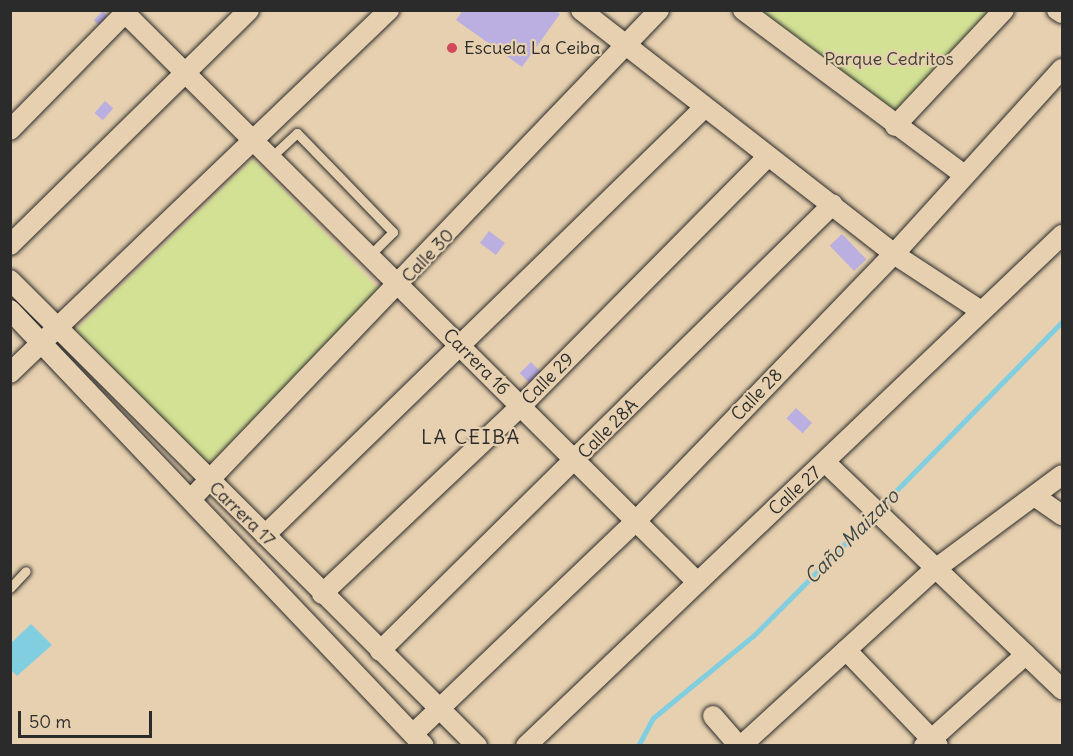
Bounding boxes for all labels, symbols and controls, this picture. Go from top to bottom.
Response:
place label: Escuela La Ceiba [464,37,600,59]
marker: Escuela La Ceiba [445,41,459,55]
park label: Parque Cedritos [824,48,954,70]
street label: Calle 30 [397,225,459,287]
street label: Carrera 16 [438,324,514,400]
street label: Calle 29 [518,349,578,409]
street label: Calle 28 [727,364,787,426]
street label: Calle 28A [574,395,642,463]
district label: LA CEIBA [421,424,521,448]
street label: Calle 27 [764,462,826,520]
street label: Carrera 17 [204,477,280,551]
water label: Caño Maizaro [799,484,903,588]
scale bar [21,699,154,737]
text: 50 m [29,710,71,733]

